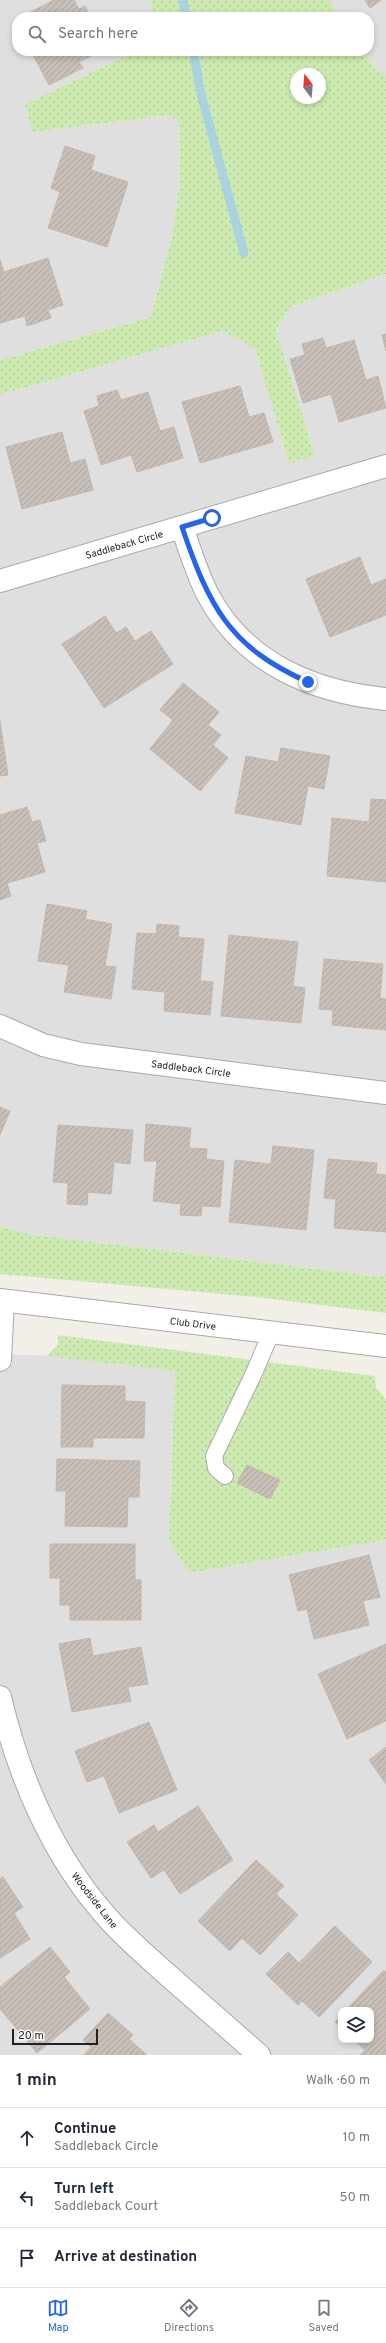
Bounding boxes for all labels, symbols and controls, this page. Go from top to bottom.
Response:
search box [12,12,374,56]
icon: search [26,23,48,45]
text: Search here [58,25,138,44]
north arrow [290,68,326,104]
route start [203,509,221,527]
street label: Saddleback Circle [84,528,165,563]
route end [299,673,317,691]
street label: Saddleback Circle [150,1058,231,1081]
street label: Club Drive [169,1315,217,1334]
street label: Woodside Lane [68,1870,120,1932]
map controls [338,2007,374,2043]
button: layers [338,2007,374,2043]
scale bar [12,2027,98,2046]
text: 20 m [18,2029,44,2043]
text: 1 min [16,2070,57,2092]
text: Walk · 60 m [306,2073,370,2089]
text: Continue [54,2120,116,2139]
icon: ahead [16,2127,38,2149]
text: 10 m [343,2130,370,2146]
text: Saddleback Circle [54,2139,158,2155]
text: Turn left [54,2180,114,2199]
icon: left [16,2187,38,2209]
text: 50 m [340,2190,370,2206]
text: Saddleback Court [54,2199,158,2215]
icon: arrive [16,2247,38,2269]
text: Arrive at destination [54,2248,197,2267]
tab: Map [47,2297,69,2335]
tab: Directions [164,2297,214,2335]
tab: Saved [308,2297,339,2335]

